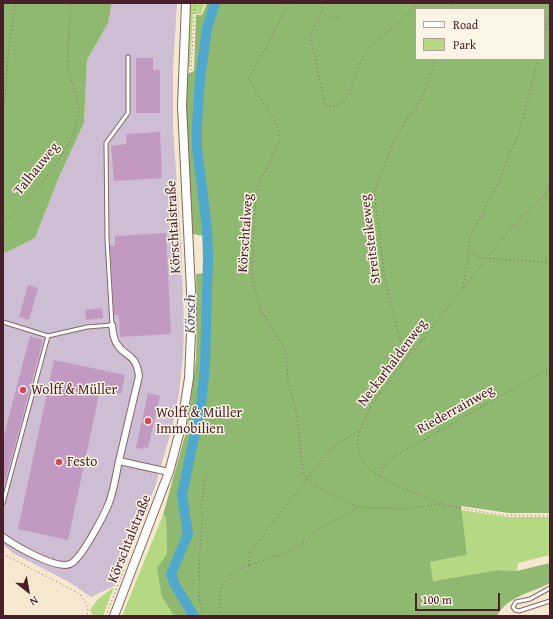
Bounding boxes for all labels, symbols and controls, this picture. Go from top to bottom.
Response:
legend [415,8,545,60]
text: Road [453,16,478,33]
text: Park [453,36,476,53]
street label: Talhauweg [11,139,63,199]
street label: Körschtalstraße [163,180,185,274]
street label: Körschtalweg [235,193,257,273]
street label: Streitsteikeweg [357,193,385,285]
water label: Körsch [182,294,200,334]
street label: Neckarhaldenweg [355,316,431,410]
place label: Wolff & Müller [31,382,117,398]
street label: Riederrainweg [414,382,498,438]
marker: Wolff & Müller [18,385,28,395]
place label: Wolff & Müller Immobilien [156,405,242,438]
marker: Wolff & Müller Immobilien [143,416,153,426]
place label: Festo [67,454,97,470]
marker: Festo [54,457,64,467]
street label: Körschtalstraße [105,492,155,586]
north arrow [8,571,48,611]
scale bar [417,585,502,611]
text: 100 m [422,591,452,608]
text: N [27,593,41,610]

